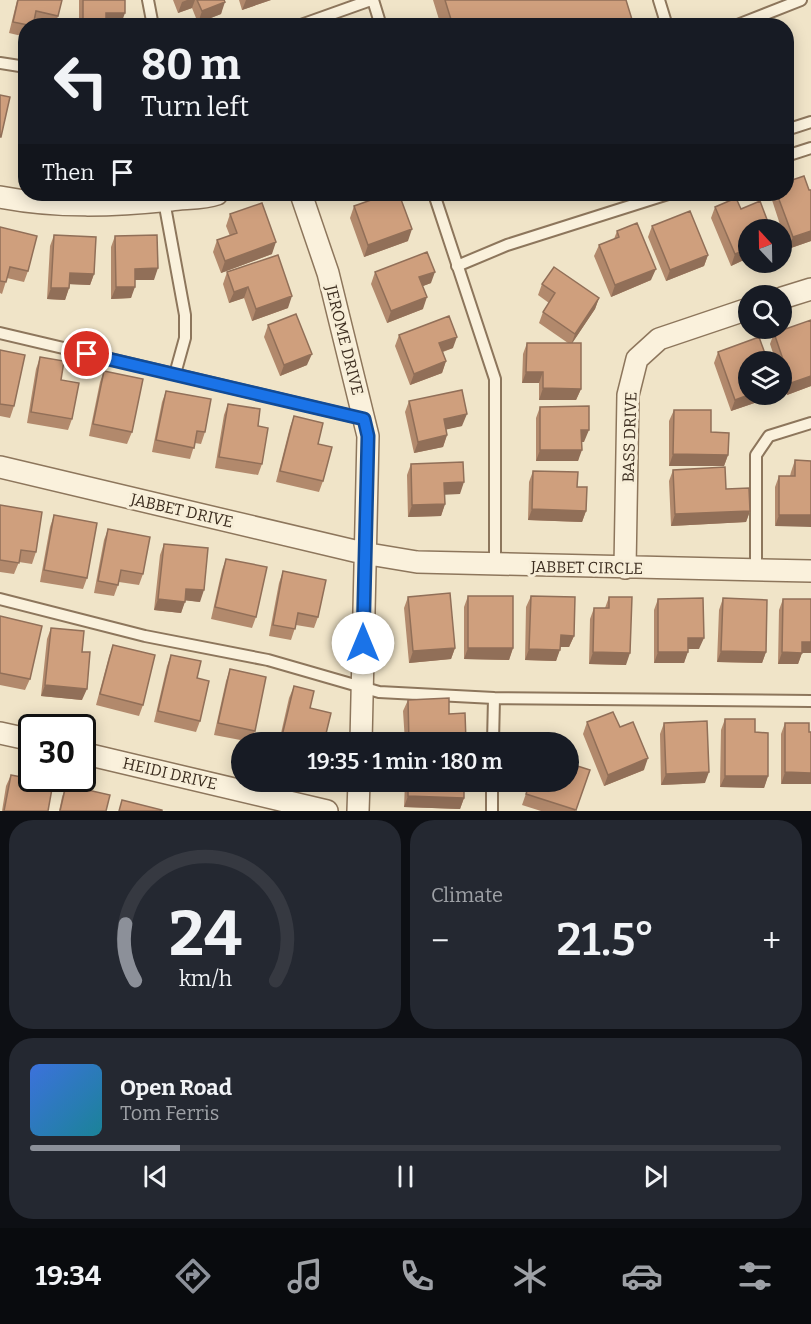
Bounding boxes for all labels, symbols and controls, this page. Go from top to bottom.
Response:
text: 80 m [141,40,241,90]
icon: left [42,42,120,120]
text: Turn left [141,91,249,123]
icon: arrive [106,156,139,189]
text: Then [42,159,94,186]
north arrow [738,219,792,273]
map controls [738,219,792,405]
street label: JEROME DRIVE [321,282,367,397]
button: search [738,285,792,339]
pin [61,328,112,379]
icon: arrive [70,337,103,370]
button: layers [738,351,792,405]
street label: BASS DRIVE [618,391,641,483]
street label: JABBET DRIVE [128,489,235,532]
street label: JABBET CIRCLE [530,557,643,578]
position arrow [331,611,395,675]
speed limit sign: 30 [18,714,96,792]
text: 19:35 · 1 min · 180 m [307,748,503,775]
street label: HEIDI DRIVE [121,753,219,794]
text: Climate [431,883,503,907]
text: 24 [168,897,242,972]
text: 21.5° [557,913,655,967]
text: − [431,921,449,961]
text: + [762,921,781,961]
text: km/h [178,967,232,993]
text: Open Road [120,1074,232,1101]
text: Tom Ferris [120,1101,219,1125]
icon: previous [139,1160,172,1193]
icon: pause [389,1160,422,1193]
icon: next [639,1160,672,1193]
icon: directions [172,1255,214,1297]
icon: music [284,1255,326,1297]
icon: phone [396,1255,438,1297]
icon: climate [509,1255,551,1297]
icon: car [621,1255,663,1297]
icon: filters [734,1255,776,1297]
text: 19:34 [35,1260,101,1292]

